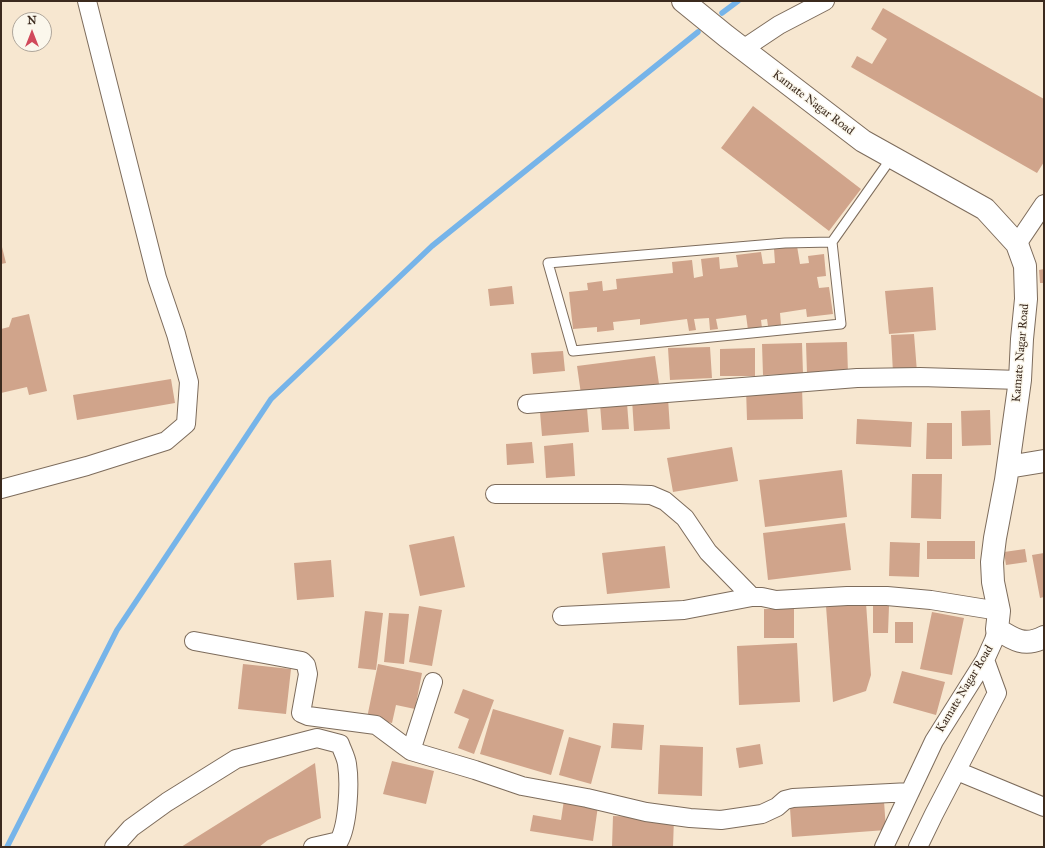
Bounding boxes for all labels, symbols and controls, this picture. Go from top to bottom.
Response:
north arrow [12,12,52,52]
text: N [27,14,37,27]
street label: Kamate Nagar Road [769,68,857,138]
street label: Kamate Nagar Road [1010,303,1032,403]
street label: Kamate Nagar Road [933,643,997,735]

